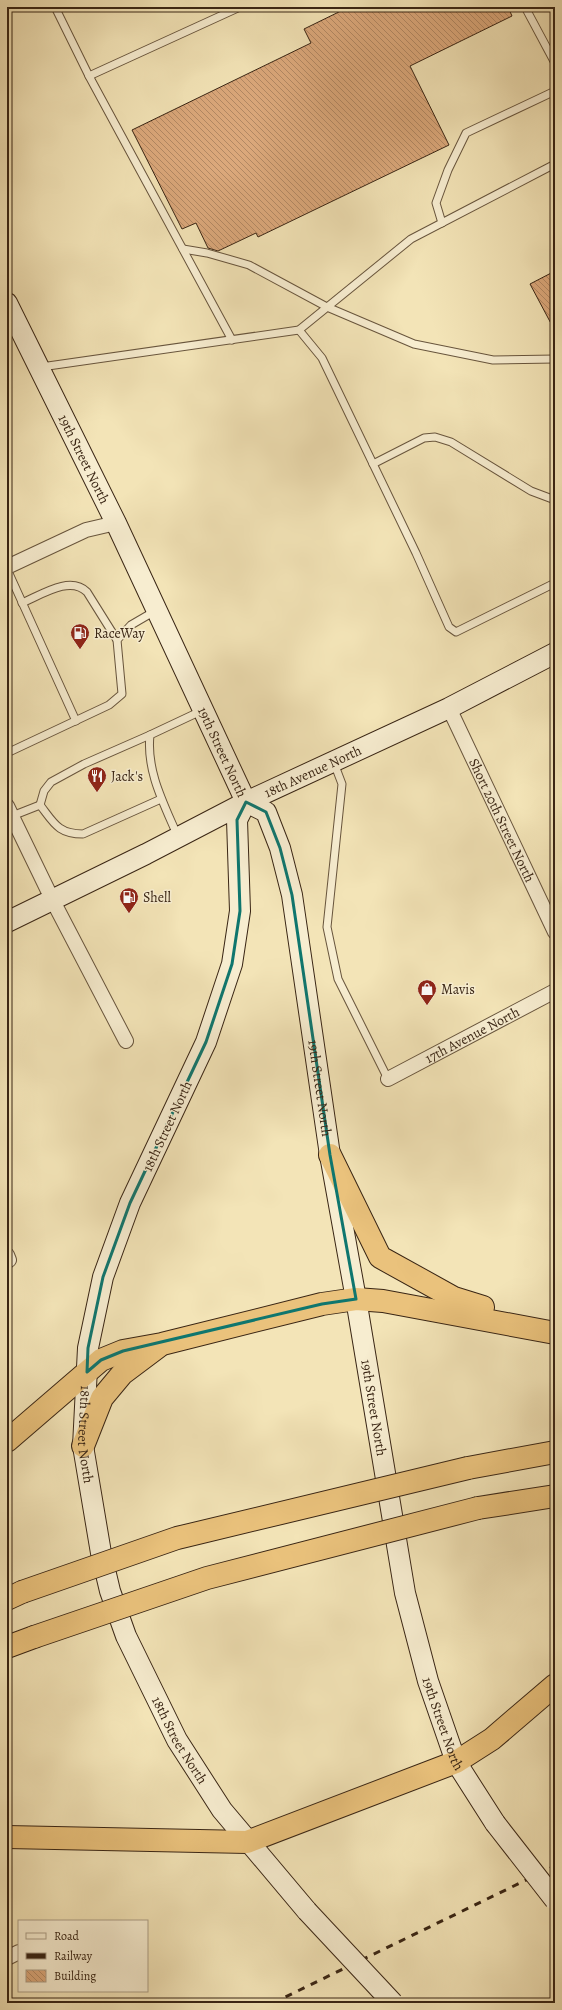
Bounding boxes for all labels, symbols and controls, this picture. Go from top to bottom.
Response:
street label: 19th Street North [54,411,114,508]
fuel station icon: RaceWay [69,622,91,650]
place label: RaceWay [94,624,145,643]
street label: 19th Street North [193,704,252,801]
street label: 18th Avenue North [261,741,365,802]
street label: Short 20th Street North [464,755,539,886]
restaurant icon: Jack's [86,765,108,793]
place label: Jack's [111,767,143,786]
fuel station icon: Shell [118,886,140,914]
place label: Shell [143,888,171,907]
shop icon: Mavis [416,978,438,1006]
place label: Mavis [441,980,475,999]
street label: 17th Avenue North [422,1002,523,1068]
street label: 19th Street North [303,1039,336,1138]
street label: 18th Street North [138,1077,197,1175]
street label: 19th Street North [356,1358,391,1458]
street label: 18th Street North [73,1385,98,1485]
street label: 19th Street North [417,1675,468,1775]
street label: 18th Street North [147,1693,212,1788]
legend [18,1920,148,1992]
text: Road [54,1928,80,1944]
text: Railway [54,1948,93,1964]
text: Building [54,1968,96,1984]

